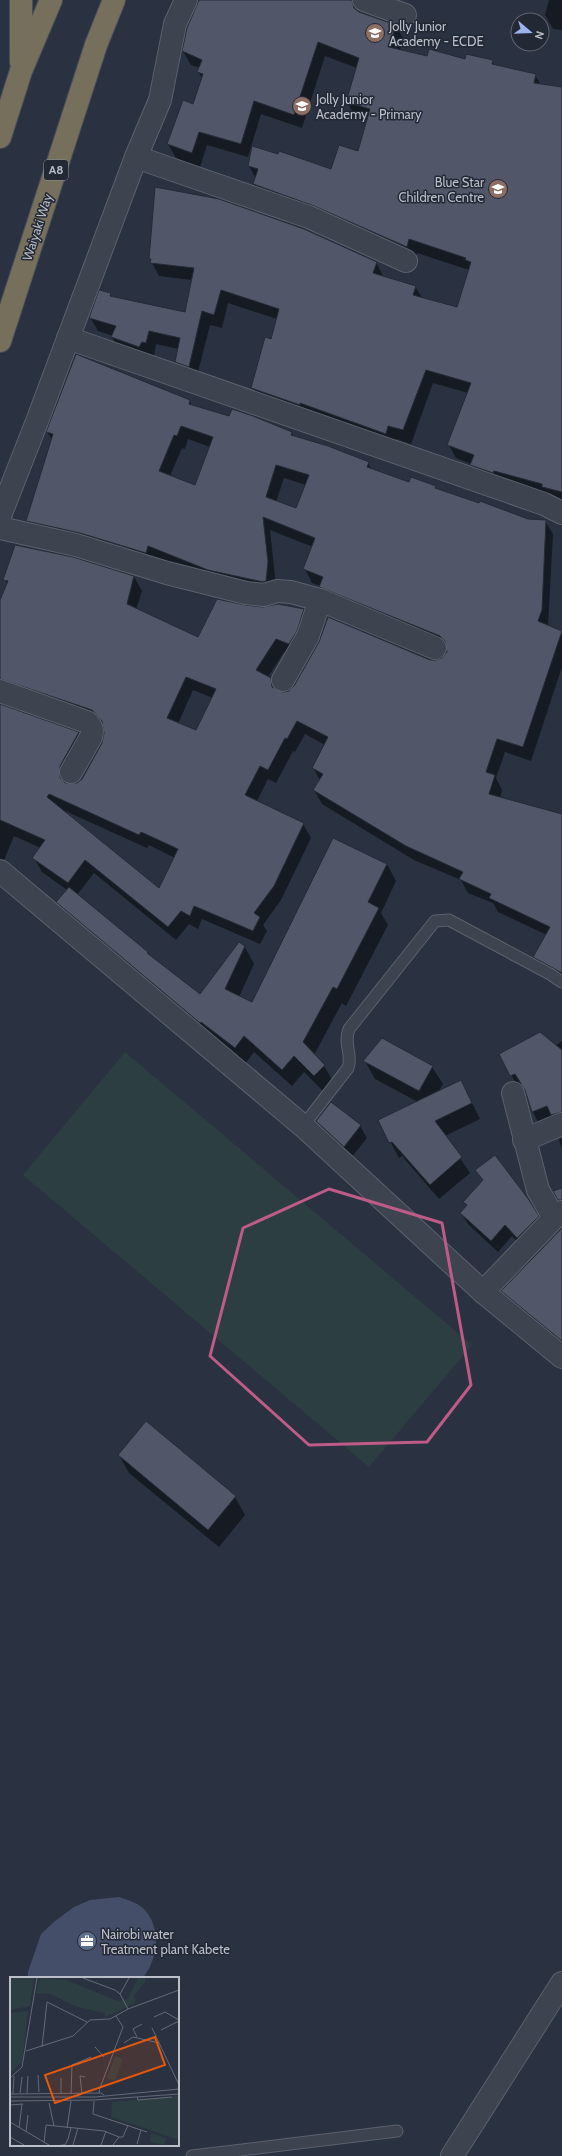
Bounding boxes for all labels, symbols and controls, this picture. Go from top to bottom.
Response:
north arrow [510,12,550,52]
place label: Jolly Junior Academy - ECDE [388,18,484,49]
school or university icon: Jolly Junior Academy - ECDE [364,22,386,44]
text: N [532,29,547,41]
place label: Jolly Junior Academy - Primary [315,91,422,122]
school or university icon: Jolly Junior Academy - Primary [291,95,313,117]
road number: A8 [44,160,68,180]
place label: Blue Star Children Centre [399,174,485,205]
school or university icon: Blue Star Children Centre [487,178,509,200]
street label: Waiyaki Way [19,191,55,262]
place label: Nairobi water Treatment plant Kabete [101,1926,230,1957]
office icon: Nairobi water Treatment plant Kabete [76,1930,98,1952]
inset map [10,1977,179,2146]

